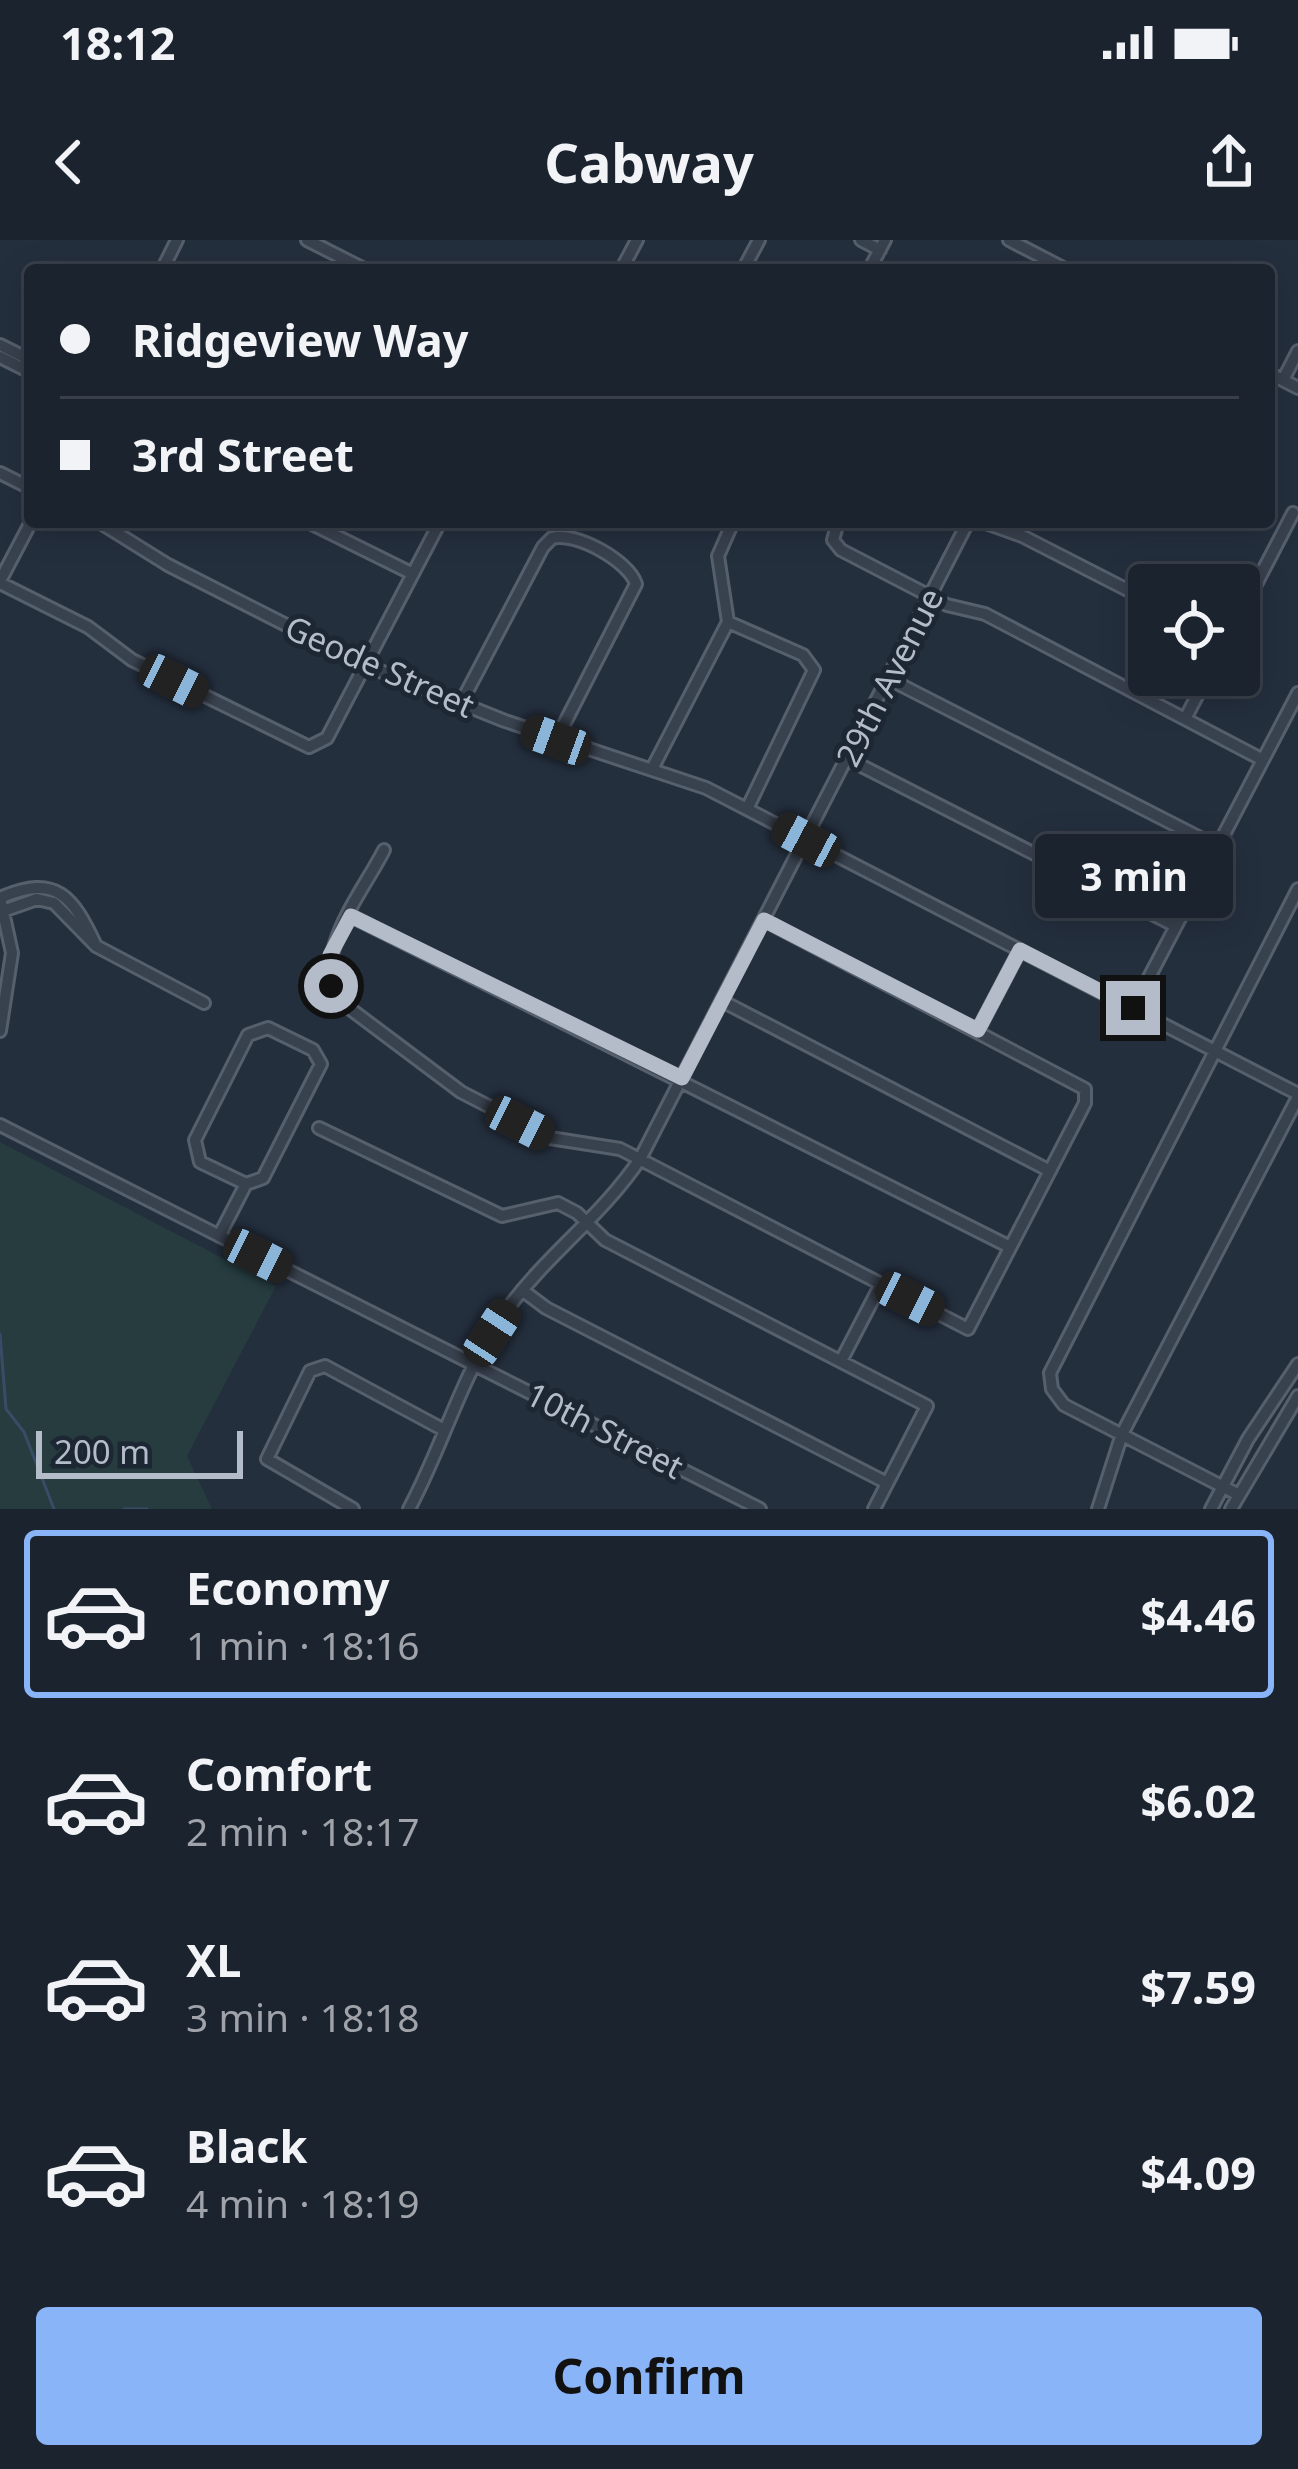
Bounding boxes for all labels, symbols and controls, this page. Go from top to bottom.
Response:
text: 18:12 [60,12,176,73]
text: Cabway [544,125,754,199]
icon: back [36,129,102,195]
icon: share [1196,129,1262,195]
text: Ridgeview Way [132,309,468,370]
text: 3rd Street [132,424,354,485]
map controls [1128,564,1260,696]
button: locate [1128,564,1260,696]
street label: 29th Avenue [825,580,953,774]
street label: Geode Street [278,604,482,728]
car [134,649,214,713]
car [516,711,596,769]
car [766,807,846,873]
callout: 3 min [1034,834,1232,918]
text: 3 min [1080,849,1188,902]
route start [304,959,358,1013]
route end [1106,981,1160,1035]
car [480,1091,560,1155]
car [218,1224,298,1288]
car [870,1267,950,1331]
car [457,1293,527,1373]
street label: 10th Street [519,1371,691,1489]
scale bar [36,1425,243,1478]
text: 200 m [54,1429,150,1474]
text: Economy [186,1557,390,1618]
icon: car [42,1560,150,1668]
text: $4.46 [1140,1584,1256,1645]
text: 1 min · 18:16 [186,1618,420,1671]
text: Comfort [186,1743,372,1804]
icon: car [42,1746,150,1854]
text: $6.02 [1140,1770,1256,1831]
text: 2 min · 18:17 [186,1804,420,1857]
text: XL [186,1929,241,1990]
icon: car [42,1932,150,2040]
text: $7.59 [1140,1956,1256,2017]
text: 3 min · 18:18 [186,1990,420,2043]
text: Black [186,2115,307,2176]
icon: car [42,2118,150,2226]
text: $4.09 [1140,2142,1256,2203]
text: 4 min · 18:19 [186,2176,420,2229]
button: Confirm [36,2307,1262,2445]

